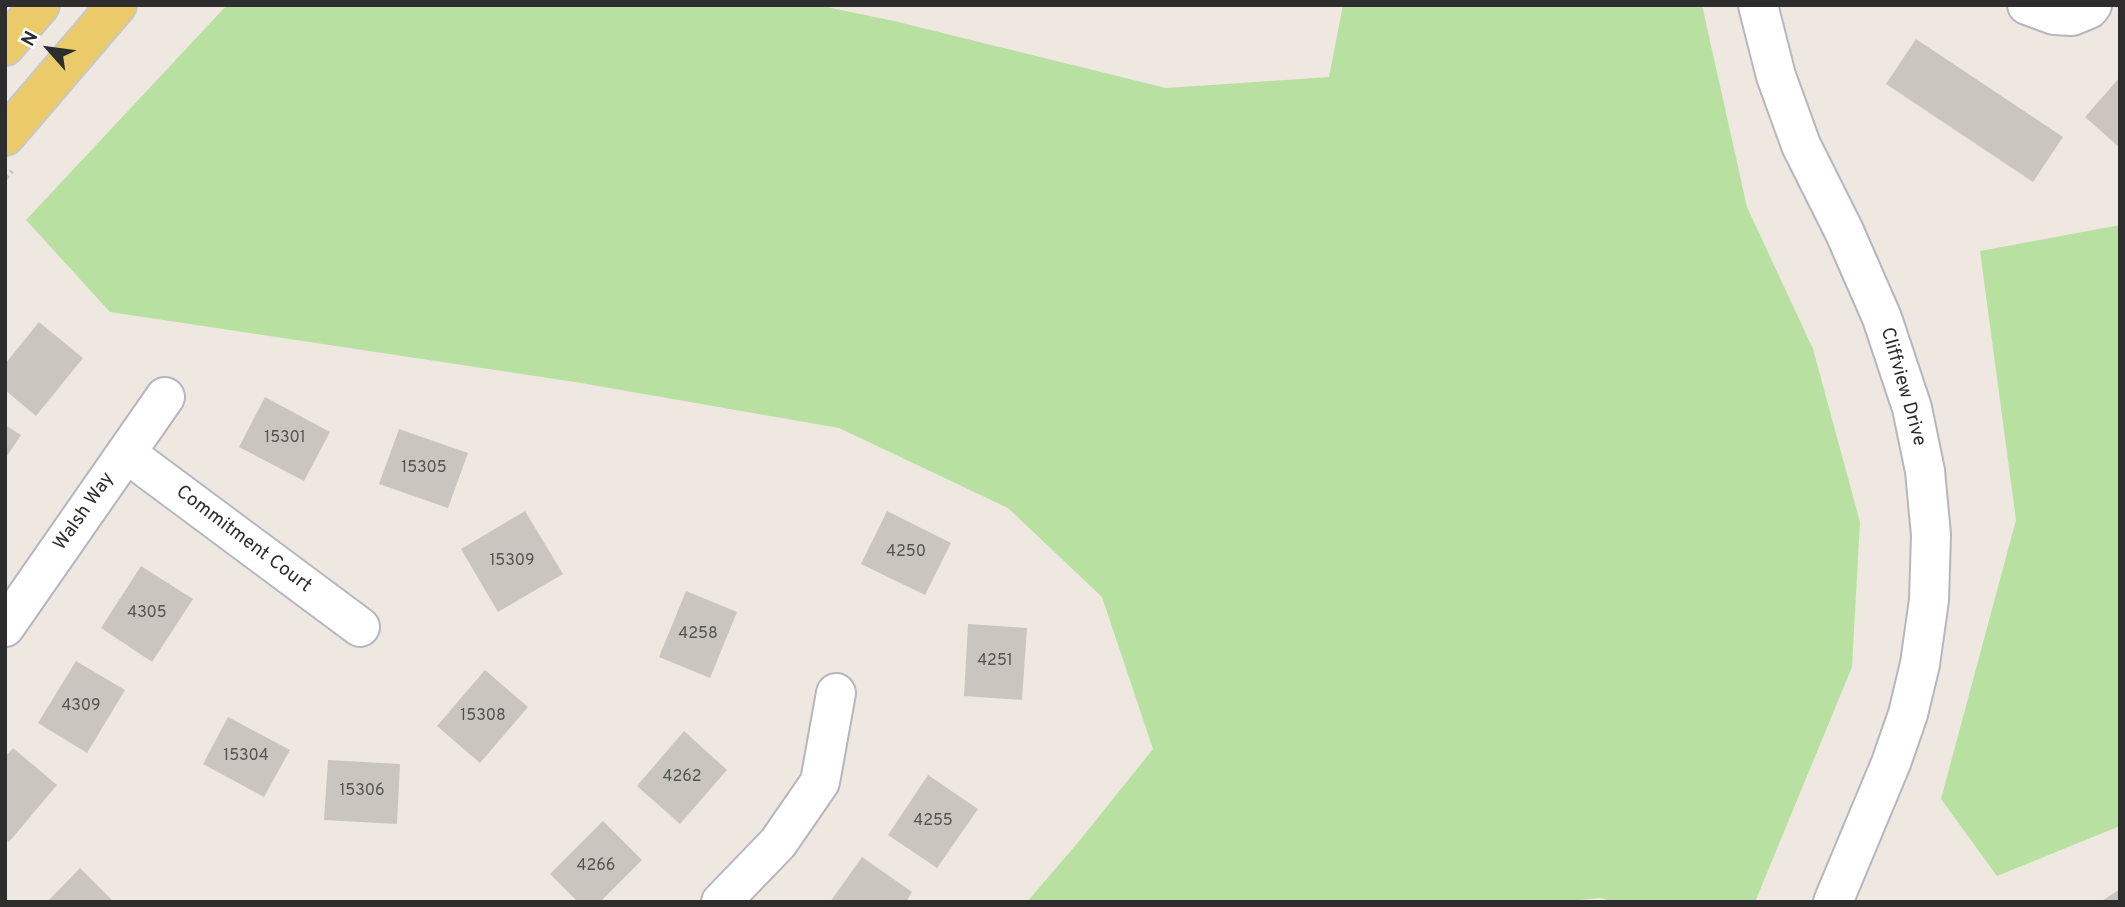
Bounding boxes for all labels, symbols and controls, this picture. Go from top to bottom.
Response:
north arrow [14,14,84,84]
text: N [17,27,44,51]
street label: Cliffview Drive [1874,325,1930,449]
house number: 15301 [264,429,306,449]
house number: 15305 [401,459,447,479]
street label: Walsh Way [50,469,120,555]
street label: Commitment Court [171,482,315,598]
house number: 4250 [886,543,926,563]
house number: 15309 [489,552,535,572]
house number: 4305 [127,604,167,624]
house number: 4258 [678,625,718,645]
house number: 4251 [977,652,1013,672]
house number: 4309 [61,697,101,717]
house number: 15308 [460,707,506,727]
house number: 15304 [223,747,269,767]
house number: 4262 [662,768,702,788]
house number: 15306 [339,782,385,802]
house number: 4255 [913,812,953,832]
house number: 4266 [577,857,615,877]

